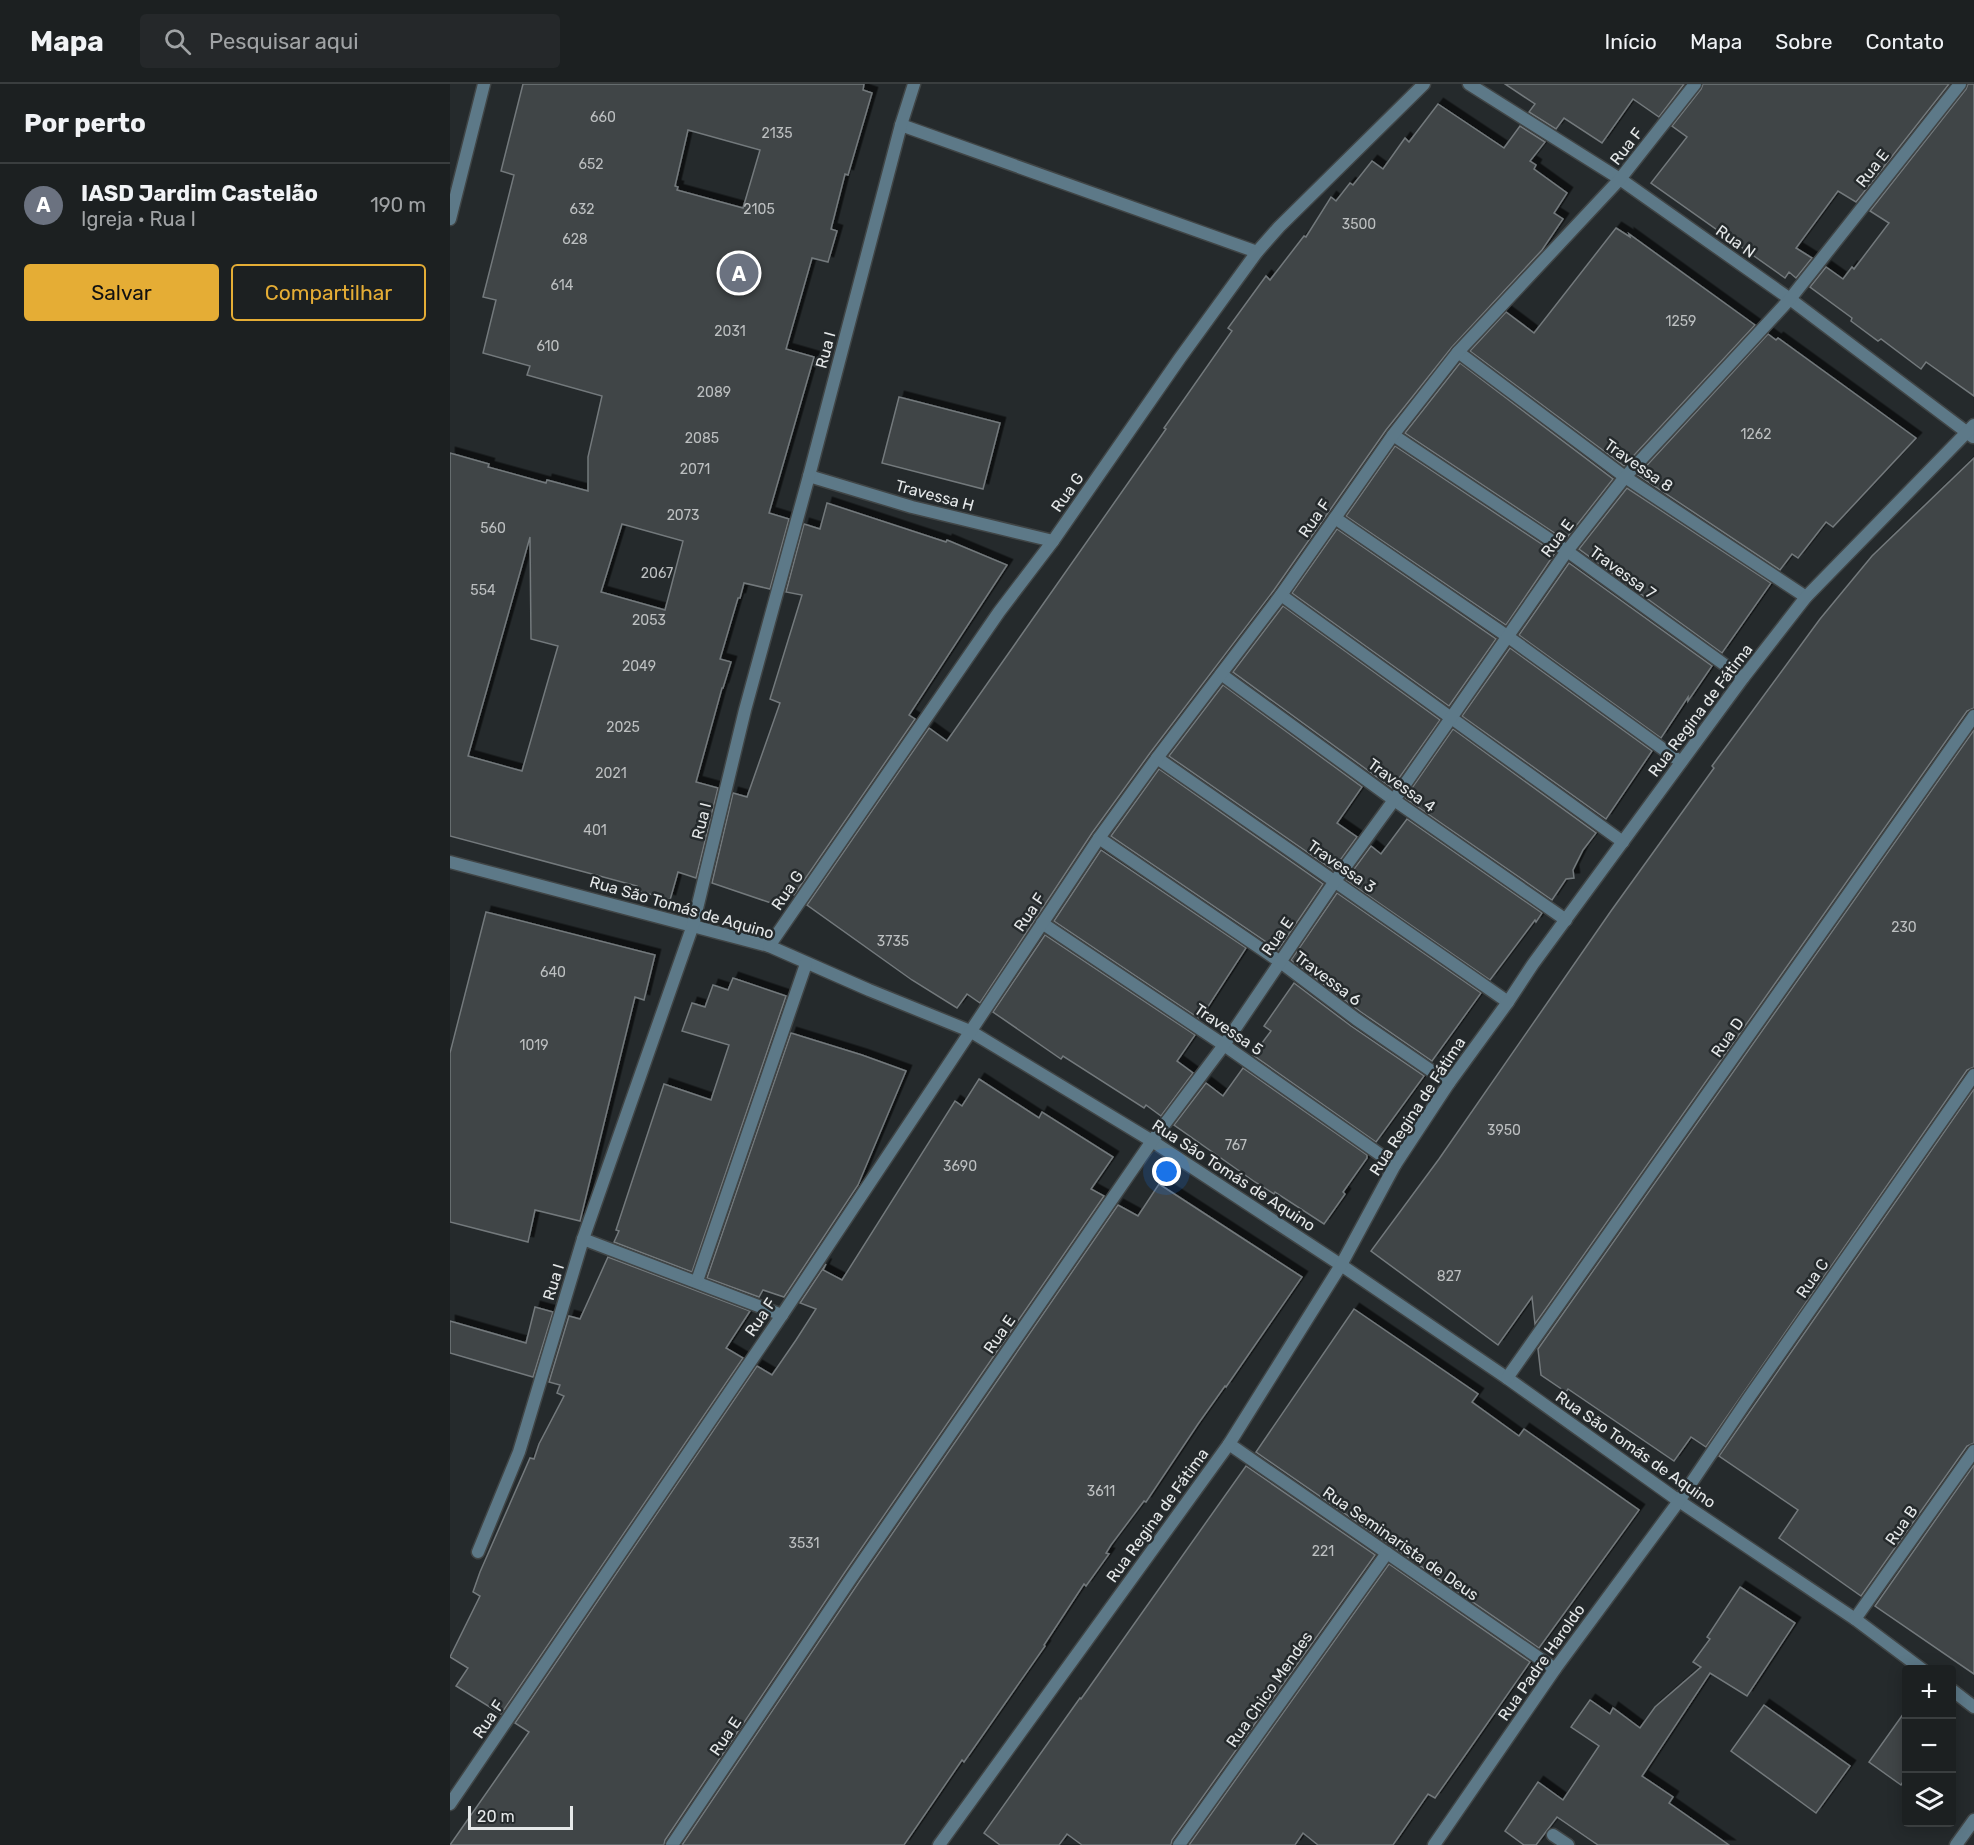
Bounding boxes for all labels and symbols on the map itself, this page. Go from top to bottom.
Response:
house number: 660 [590,109,616,126]
street label: Rua F [1606,124,1647,169]
house number: 2135 [762,125,792,142]
street label: Rua E [1852,146,1893,191]
house number: 652 [579,156,603,173]
house number: 632 [569,201,595,218]
house number: 2105 [743,201,775,218]
house number: 3500 [1342,216,1376,233]
street label: Rua N [1712,221,1759,262]
house number: 628 [562,231,588,248]
pin: A [720,250,758,296]
house number: 614 [551,277,574,294]
house number: 1259 [1666,313,1696,330]
house number: 2031 [714,323,746,340]
street label: Rua I [811,330,839,371]
house number: 610 [537,338,560,355]
house number: 2089 [697,384,731,401]
house number: 1262 [1741,426,1771,443]
house number: 2085 [685,430,719,447]
street label: Travessa 8 [1601,435,1677,496]
house number: 2071 [680,461,710,478]
street label: Rua G [1047,469,1088,516]
street label: Travessa H [893,476,976,515]
street label: Rua F [1295,496,1334,541]
house number: 2073 [667,507,699,524]
street label: Rua E [1537,516,1578,561]
house number: 560 [480,520,506,537]
street label: Travessa 7 [1586,542,1660,603]
house number: 2067 [641,565,673,582]
house number: 554 [470,582,496,599]
house number: 2053 [632,612,666,629]
street label: Rua Regina de Fátima [1644,640,1757,780]
house number: 2049 [622,658,656,675]
house number: 2025 [606,719,640,736]
street label: Travessa 4 [1364,754,1439,816]
house number: 2021 [595,765,627,782]
street label: Rua I [688,801,715,841]
house number: 401 [583,822,607,839]
street label: Travessa 3 [1304,836,1379,897]
street label: Rua G [767,867,808,914]
street label: Rua São Tomás de Aquino [587,872,776,943]
street label: Rua F [1010,889,1049,935]
street label: Rua E [1257,913,1297,959]
house number: 230 [1891,919,1917,936]
house number: 3735 [877,933,909,950]
street label: Travessa 6 [1290,947,1365,1010]
house number: 640 [540,964,566,981]
street label: Travessa 5 [1191,1000,1267,1059]
street label: Rua D [1707,1014,1748,1061]
street label: Rua Regina de Fátima [1366,1033,1469,1179]
house number: 1019 [519,1037,549,1054]
street label: Rua São Tomás de Aquino [1148,1115,1319,1235]
house number: 3950 [1487,1122,1521,1139]
house number: 767 [1225,1137,1247,1154]
your location [1152,1157,1181,1186]
house number: 3690 [943,1158,977,1175]
street label: Rua C [1792,1255,1833,1302]
street label: Rua I [539,1262,568,1303]
house number: 827 [1437,1268,1461,1285]
street label: Rua F [741,1294,780,1340]
street label: Rua E [979,1311,1019,1357]
street label: Rua São Tomás de Aquino [1552,1387,1719,1512]
street label: Rua Regina de Fátima [1102,1444,1212,1586]
street label: Rua Seminarista de Deus [1319,1482,1482,1604]
house number: 3611 [1087,1483,1115,1500]
street label: Rua B [1881,1502,1922,1549]
house number: 3531 [789,1535,819,1552]
house number: 221 [1312,1543,1334,1560]
street label: Rua Padre Haroldo [1494,1600,1589,1724]
street label: Rua Chico Mendes [1222,1628,1317,1751]
street label: Rua F [469,1696,508,1742]
street label: Rua E [706,1713,745,1759]
scale bar [468,1803,573,1830]

